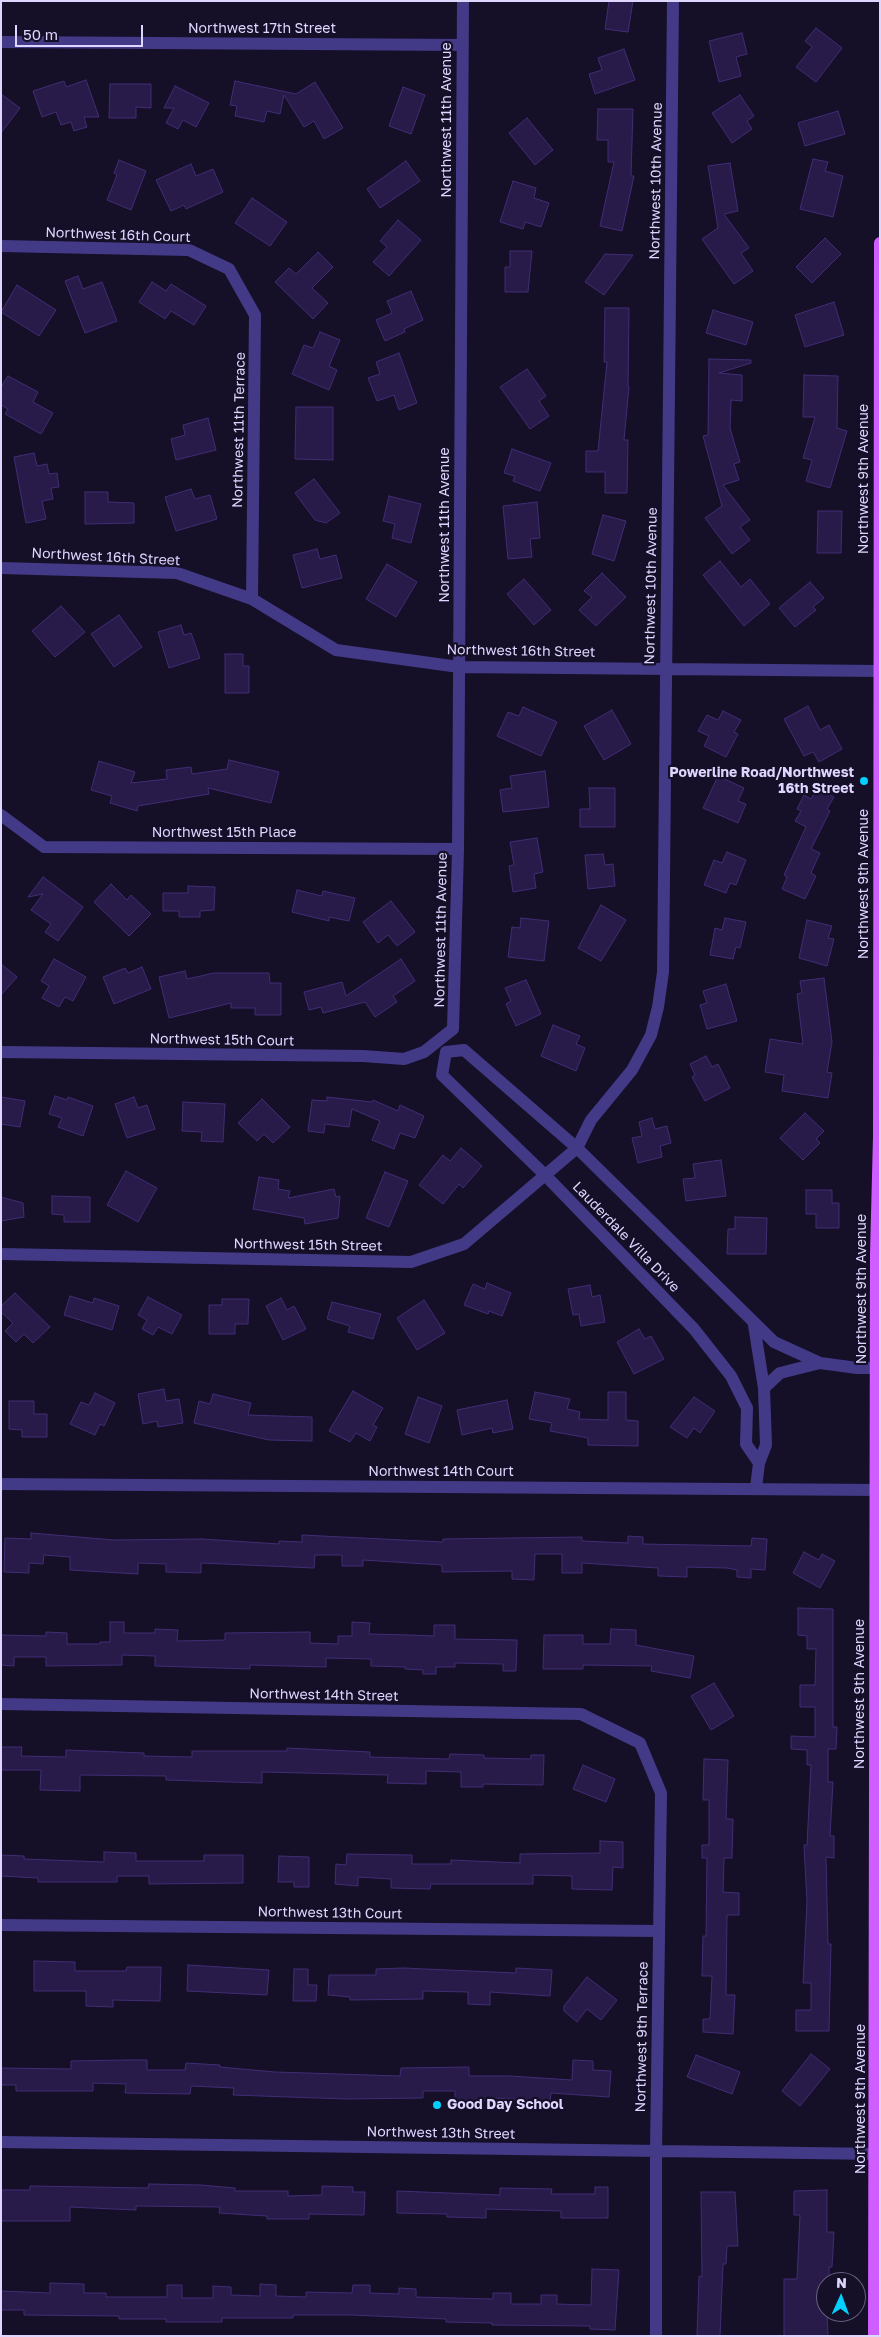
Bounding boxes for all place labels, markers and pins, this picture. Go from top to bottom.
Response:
place label: Powerline Road/Northwest 16th Street [669,765,854,798]
marker: Powerline Road/Northwest 16th Street [858,775,870,787]
place label: Good Day School [447,2097,563,2113]
marker: Good Day School [431,2099,443,2111]

